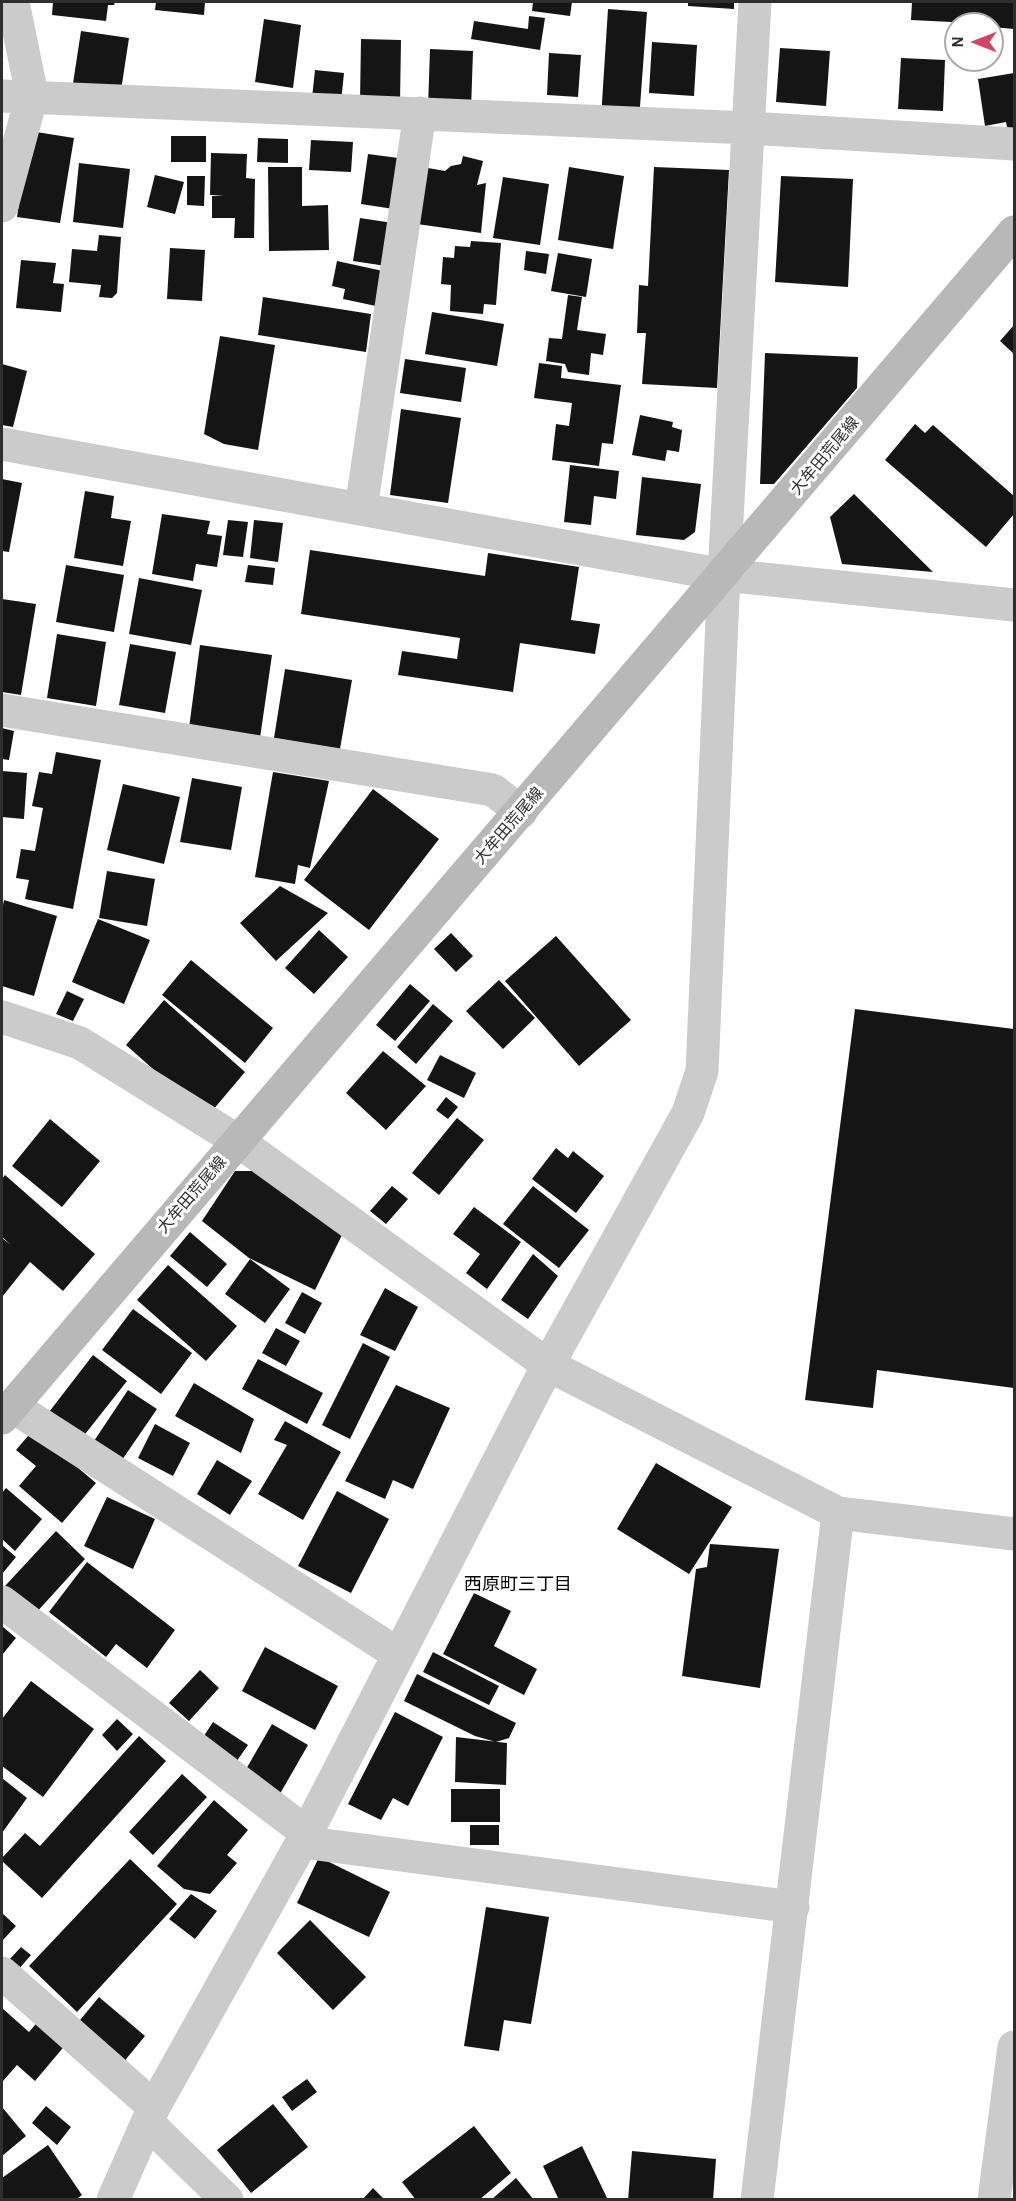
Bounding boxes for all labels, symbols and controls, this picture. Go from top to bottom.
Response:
north arrow [944,12,1004,72]
text: N [950,36,966,48]
street label: 大牟田荒尾線 [787,413,863,499]
street label: 大牟田荒尾線 [470,783,548,869]
street label: 大牟田荒尾線 [153,1152,231,1238]
district label: 西原町三丁目 [464,1574,572,1596]

